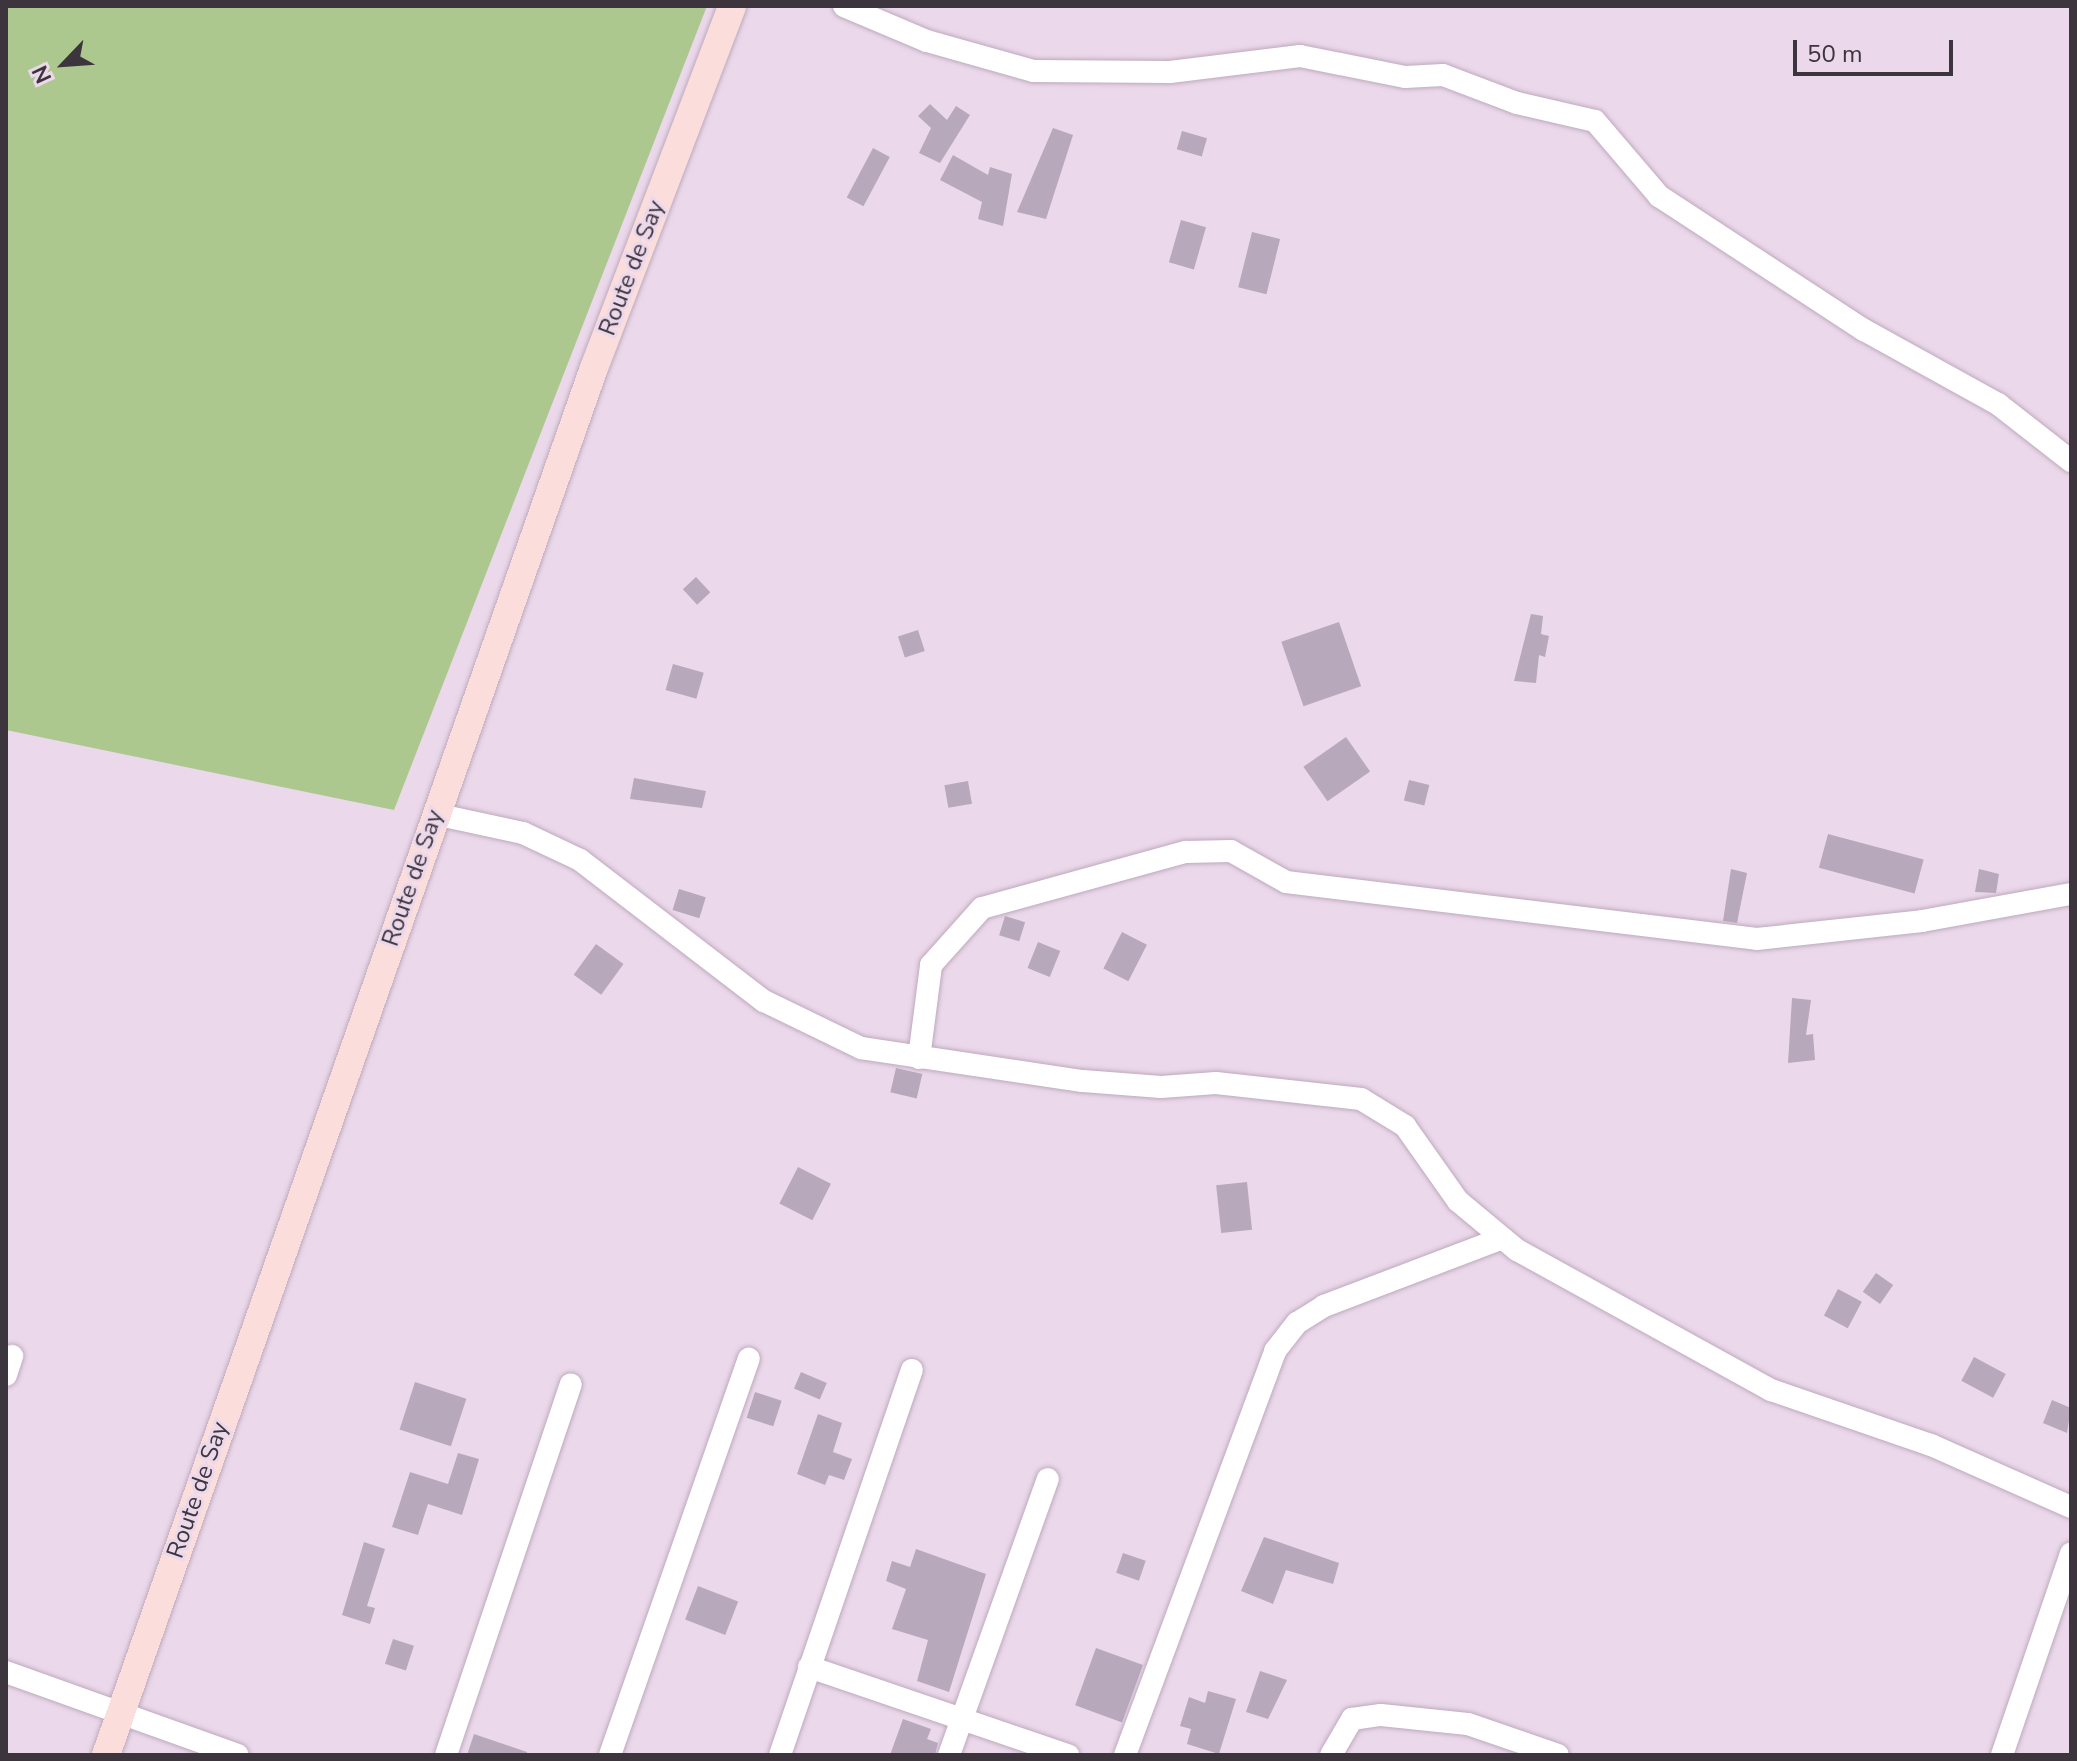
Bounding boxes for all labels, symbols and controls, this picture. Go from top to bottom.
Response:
north arrow [24,24,104,104]
scale bar [1797,24,1957,74]
text: 50 m [1807,38,1863,70]
text: N [25,60,59,88]
street label: Route de Say [593,196,671,340]
street label: Route de Say [376,806,450,950]
street label: Route de Say [161,1418,235,1562]

